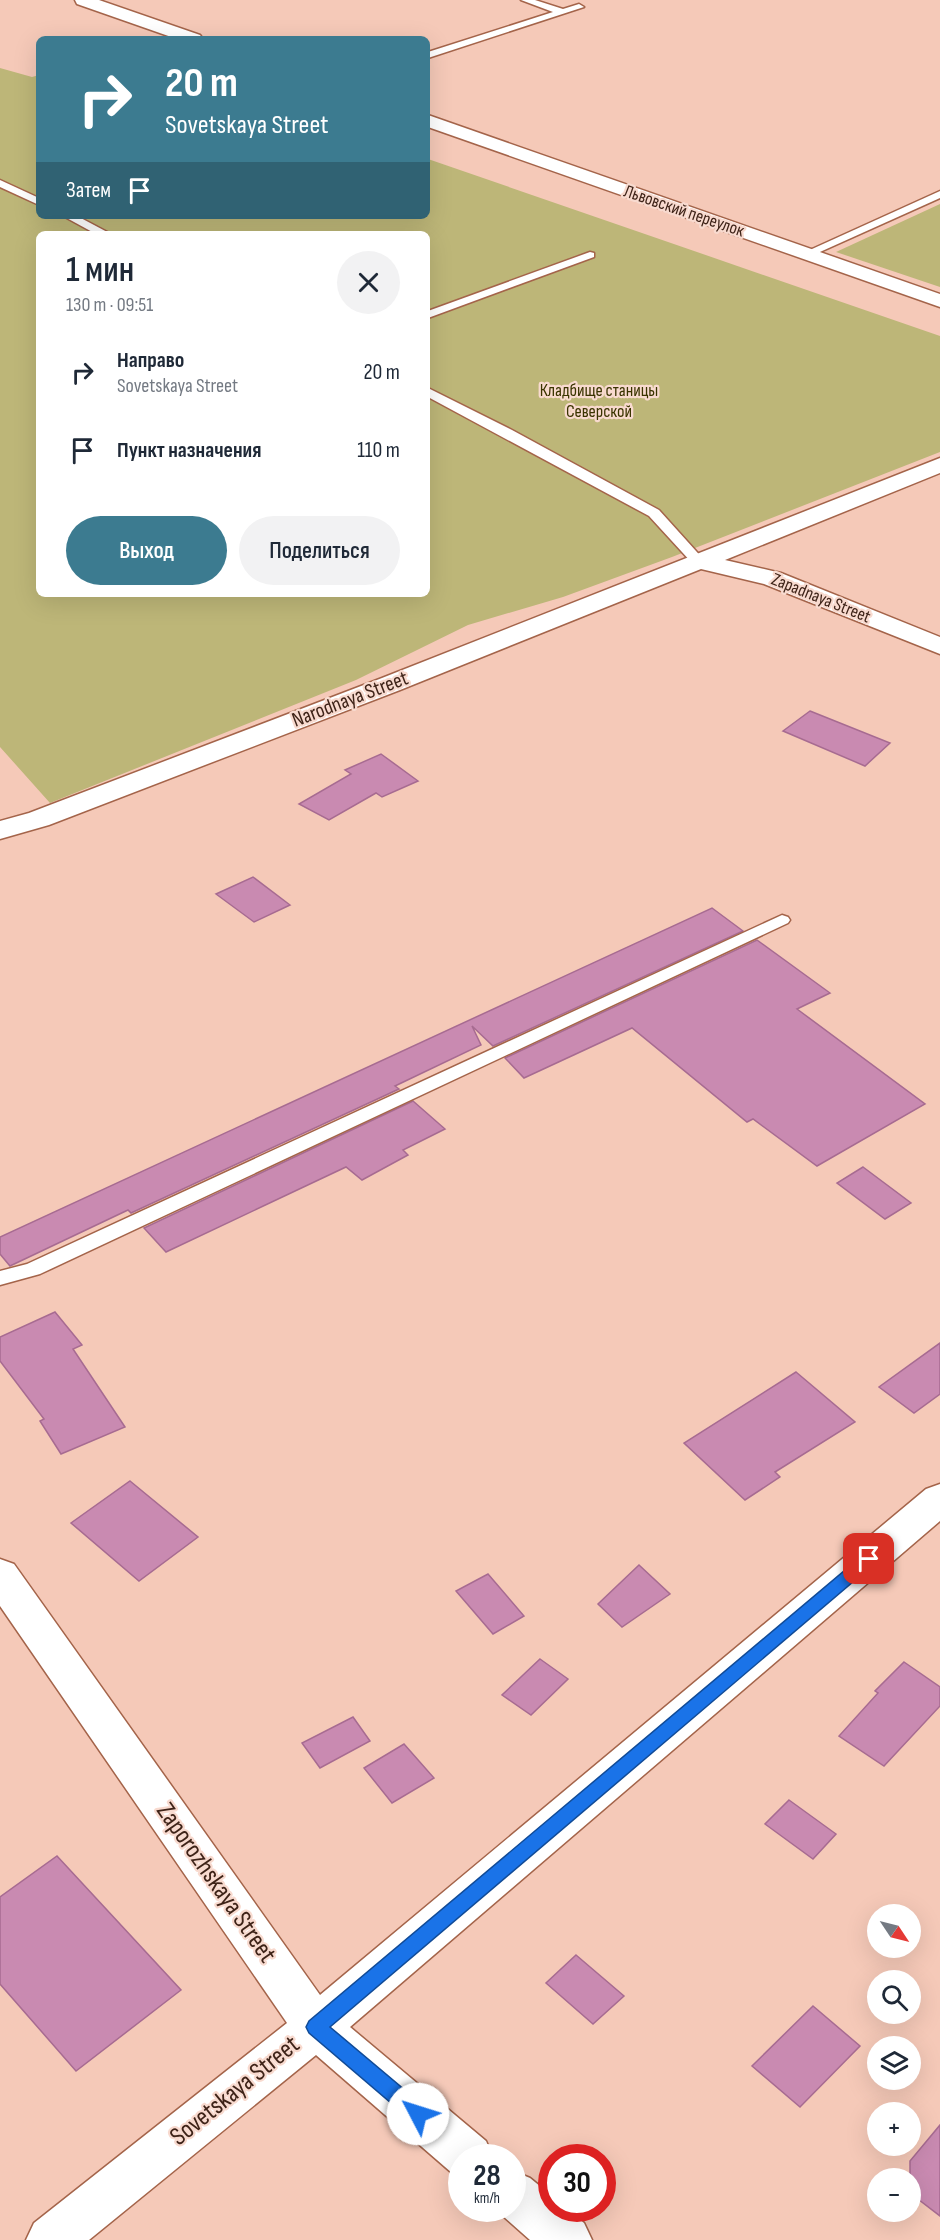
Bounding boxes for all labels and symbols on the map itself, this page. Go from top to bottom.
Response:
street label: Львовский переулок [621,181,747,241]
park label: Кладбище станицы Северской [540,380,658,422]
street label: Zapadnaya Street [768,569,874,628]
street label: Narodnaya Street [288,665,412,733]
pin [843,1533,894,1584]
street label: Zaporozhskaya Street [149,1797,283,1969]
north arrow [867,1904,921,1958]
street label: Sovetskaya Street [164,2029,306,2153]
position arrow [386,2082,450,2146]
speed limit sign: 30 [538,2144,616,2222]

